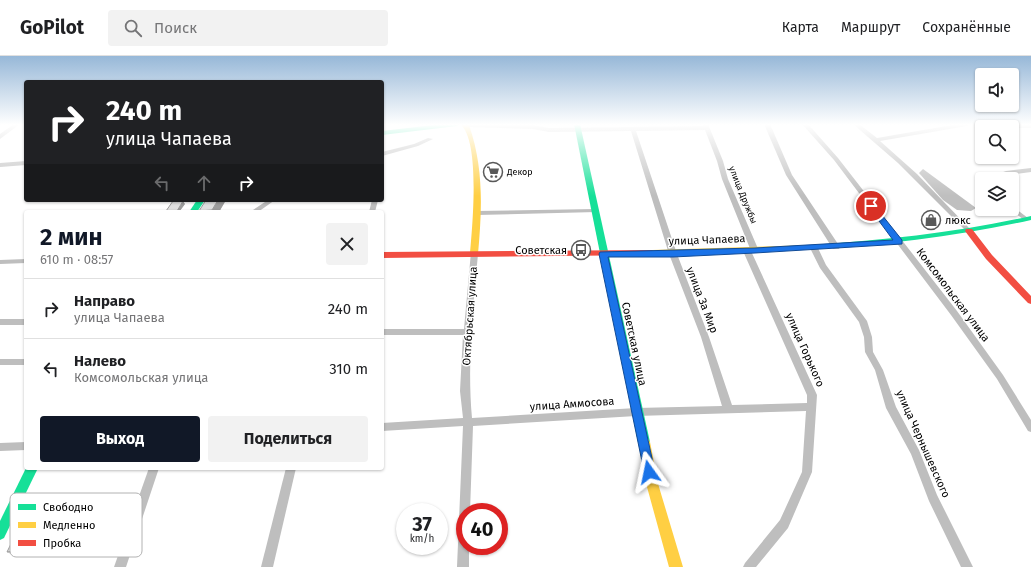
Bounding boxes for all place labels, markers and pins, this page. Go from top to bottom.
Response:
supermarket icon: Декор [482,161,504,183]
place label: Декор [506,167,533,177]
pin [854,189,888,223]
shop icon: люкс [920,209,942,231]
place label: люкс [945,214,971,227]
bus stop icon: Советская [570,239,592,261]
place label: Советская [515,244,567,257]

